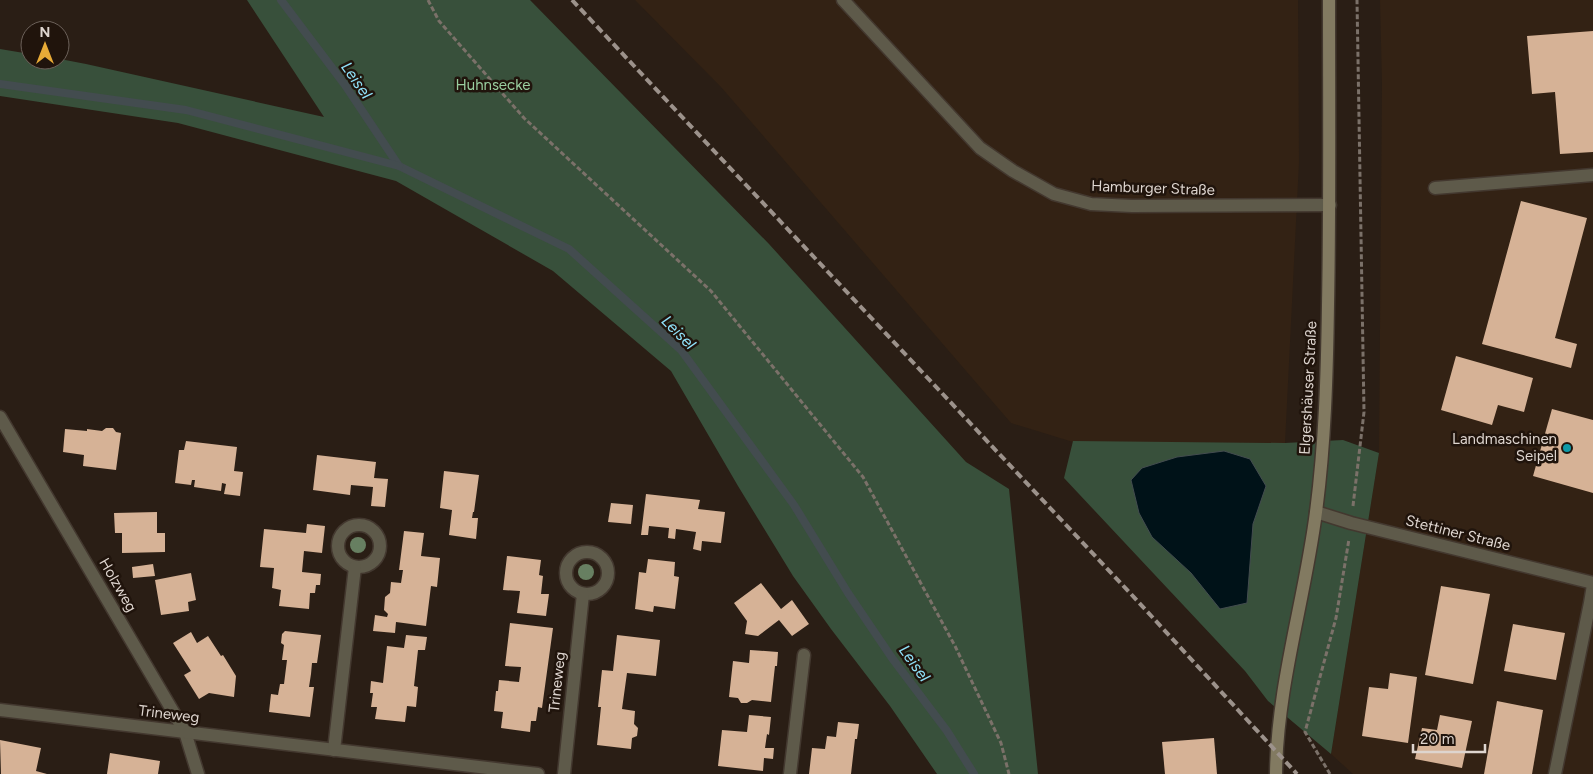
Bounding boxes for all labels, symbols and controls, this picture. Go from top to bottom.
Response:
north arrow [20,20,70,70]
text: N [40,24,50,41]
water label: Leisel [337,58,376,103]
park label: Huhnsecke [456,76,530,94]
street label: Hamburger Straße [1091,177,1215,199]
water label: Leisel [658,311,700,354]
street label: Elgershäuser Straße [1296,321,1320,455]
place label: Landmaschinen Seipel [1452,430,1557,465]
marker: Landmaschinen Seipel [1561,442,1573,454]
street label: Stettiner Straße [1404,511,1512,555]
street label: Holzweg [95,555,141,615]
water label: Leisel [895,641,934,686]
street label: Trineweg [545,651,569,713]
street label: Trineweg [138,701,200,727]
scale bar [1413,722,1486,754]
text: 20 m [1420,730,1454,748]

